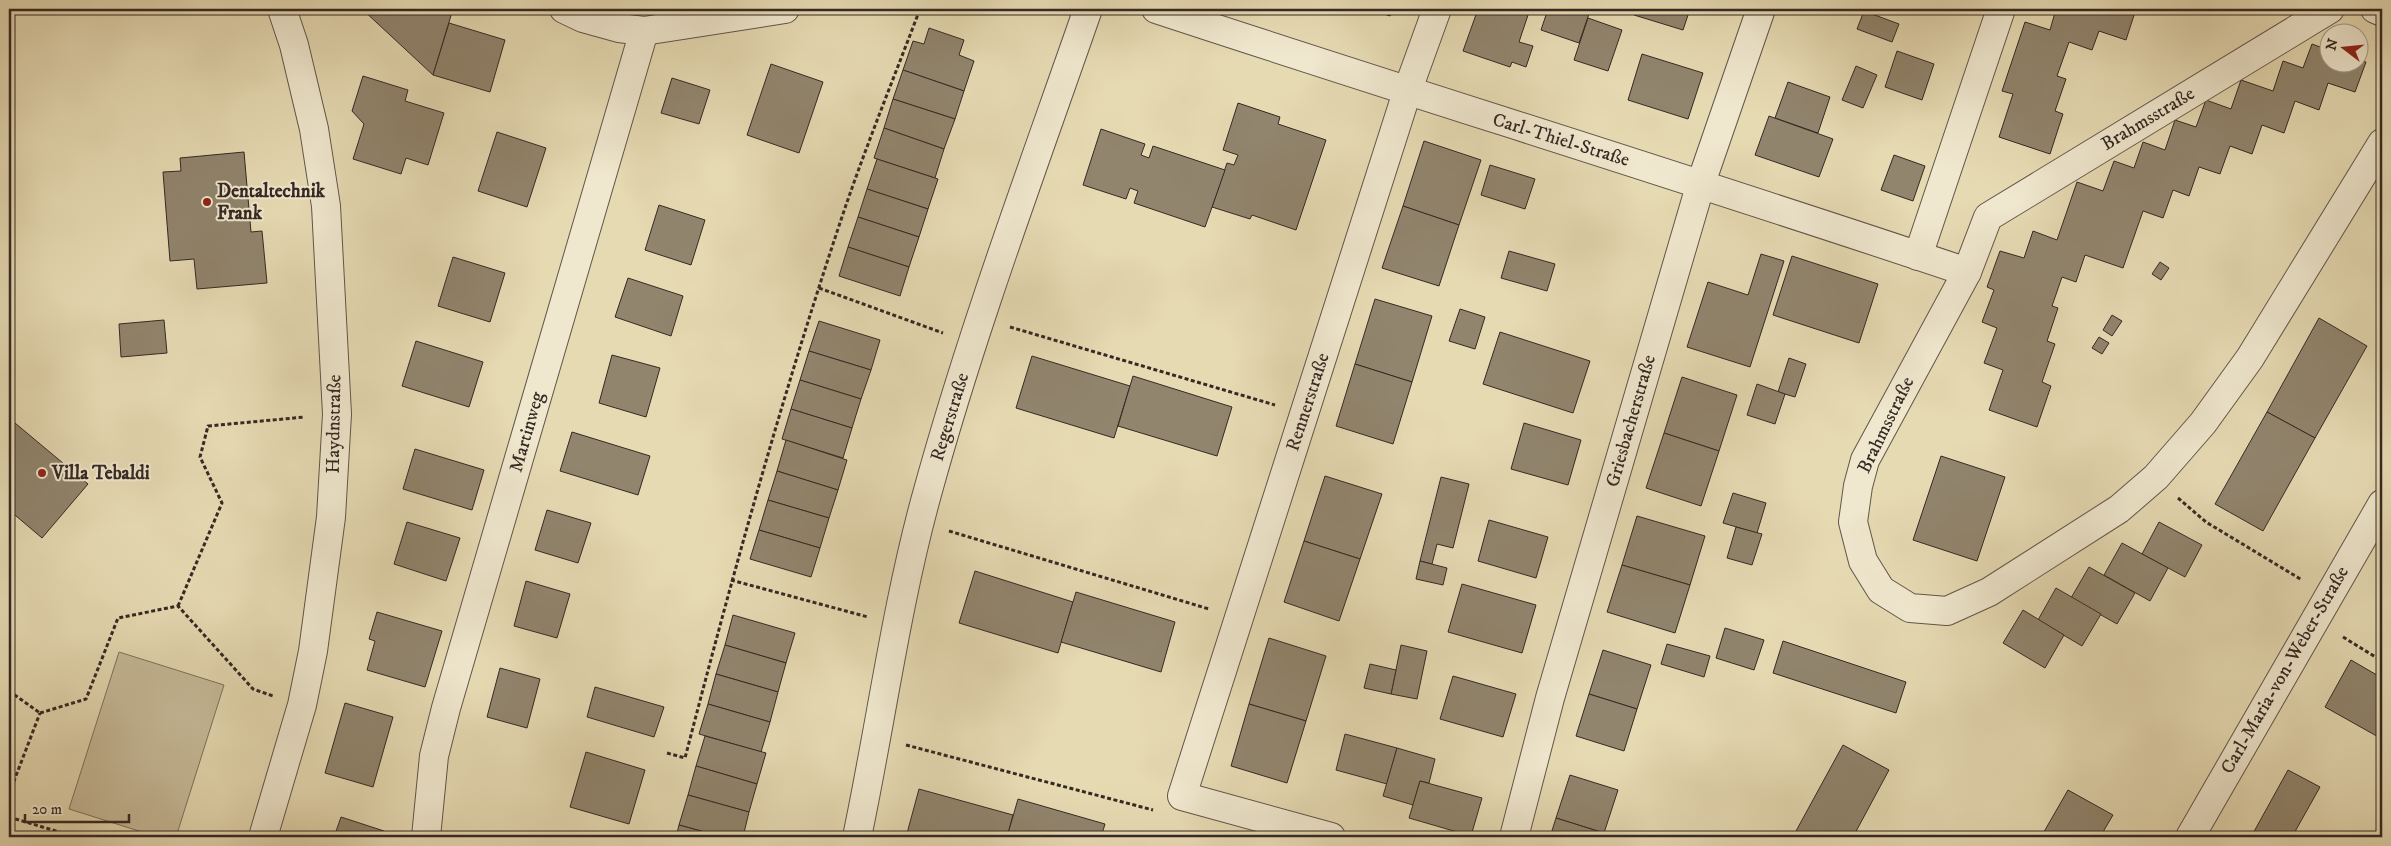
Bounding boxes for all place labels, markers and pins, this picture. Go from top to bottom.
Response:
place label: Dentaltechnik Frank [217,180,326,225]
marker: Dentaltechnik Frank [201,196,213,208]
place label: Villa Tebaldi [51,462,150,485]
marker: Villa Tebaldi [36,467,48,479]

